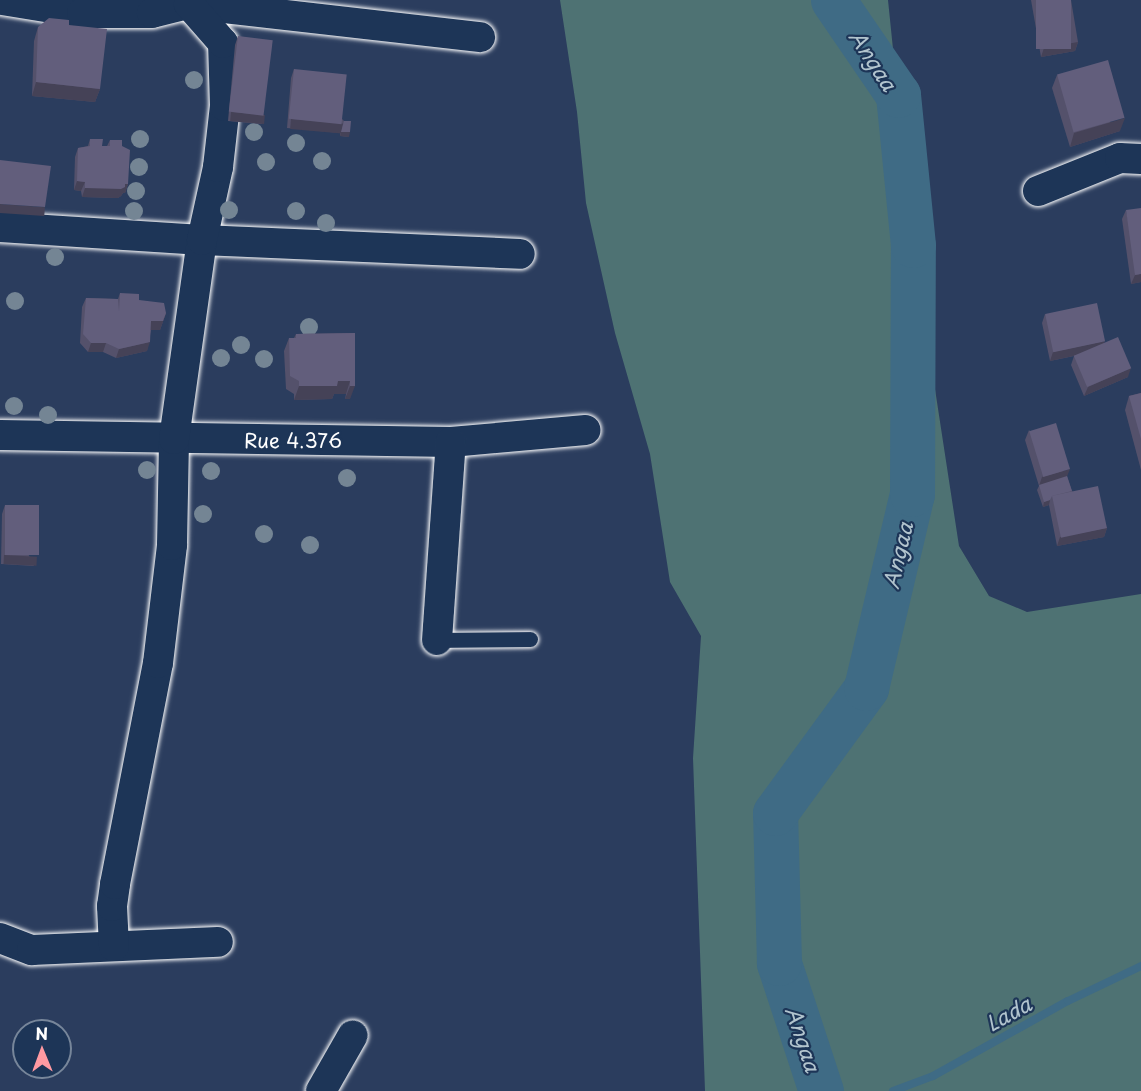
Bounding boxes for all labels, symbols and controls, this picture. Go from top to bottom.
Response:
water label: Angaa [845,25,903,95]
street label: Rue 4.376 [243,428,343,452]
water label: Angaa [877,519,917,591]
water label: Lada [981,990,1035,1036]
water label: Angaa [782,1003,826,1075]
north arrow [12,1019,72,1079]
text: N [35,1021,48,1045]

